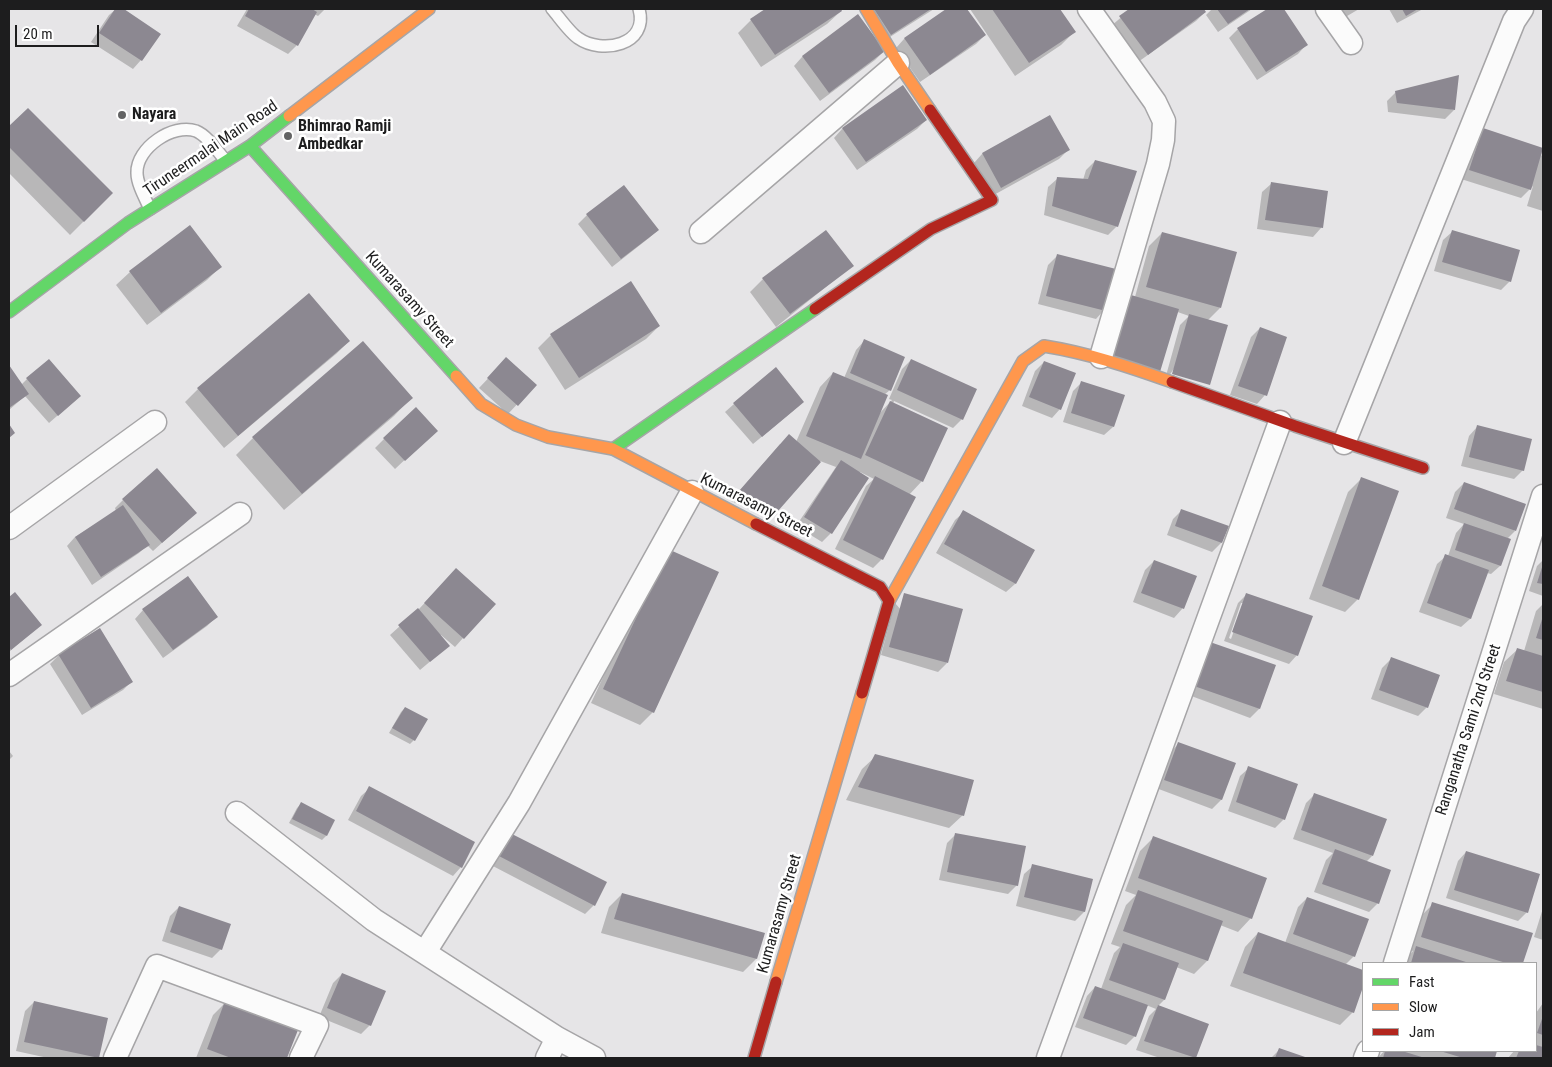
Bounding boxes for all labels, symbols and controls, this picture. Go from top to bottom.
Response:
scale bar [18,15,101,47]
text: 20 m [23,25,53,43]
street label: Tiruneermalai Main Road [140,97,282,201]
place label: Nayara [132,105,176,125]
marker: Nayara [116,109,128,121]
place label: Bhimrao Ramji Ambedkar [298,117,391,155]
marker: Bhimrao Ramji Ambedkar [282,130,294,142]
street label: Kumarasamy Street [361,248,457,352]
street label: Kumarasamy Street [697,470,815,542]
street label: Ranganatha Sami 2nd Street [1432,642,1506,818]
street label: Kumarasamy Street [754,852,806,976]
legend [1362,962,1537,1052]
text: Fast [1409,973,1434,991]
text: Slow [1409,998,1438,1016]
text: Jam [1409,1023,1435,1041]

